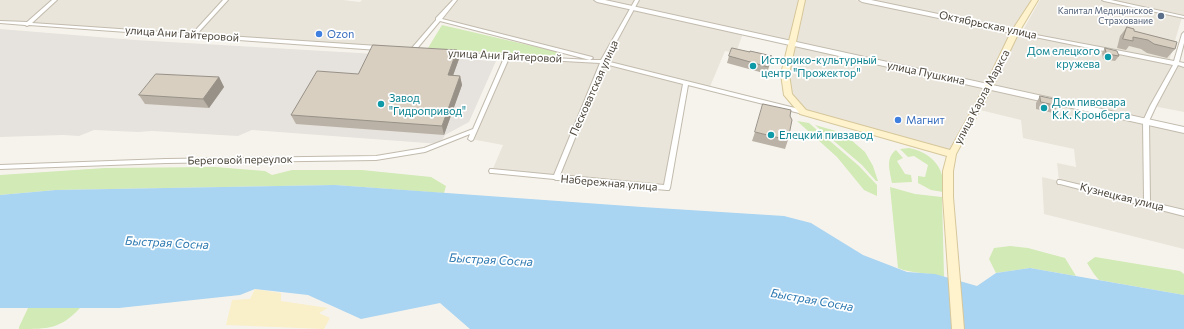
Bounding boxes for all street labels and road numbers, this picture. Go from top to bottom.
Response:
street label: Октябрьская улица [938,8,1038,42]
street label: улица Ани Гайтеровой [124,23,240,45]
street label: Песковатская улица [567,38,621,138]
street label: улица Ани Гайтеровой [448,46,562,66]
street label: улица Карла Маркса [951,47,1013,147]
street label: улица Пушкина [886,58,966,88]
street label: Береговой переулок [187,152,293,168]
street label: Набережная улица [560,172,658,194]
street label: Кузнецкая улица [1079,180,1165,214]

